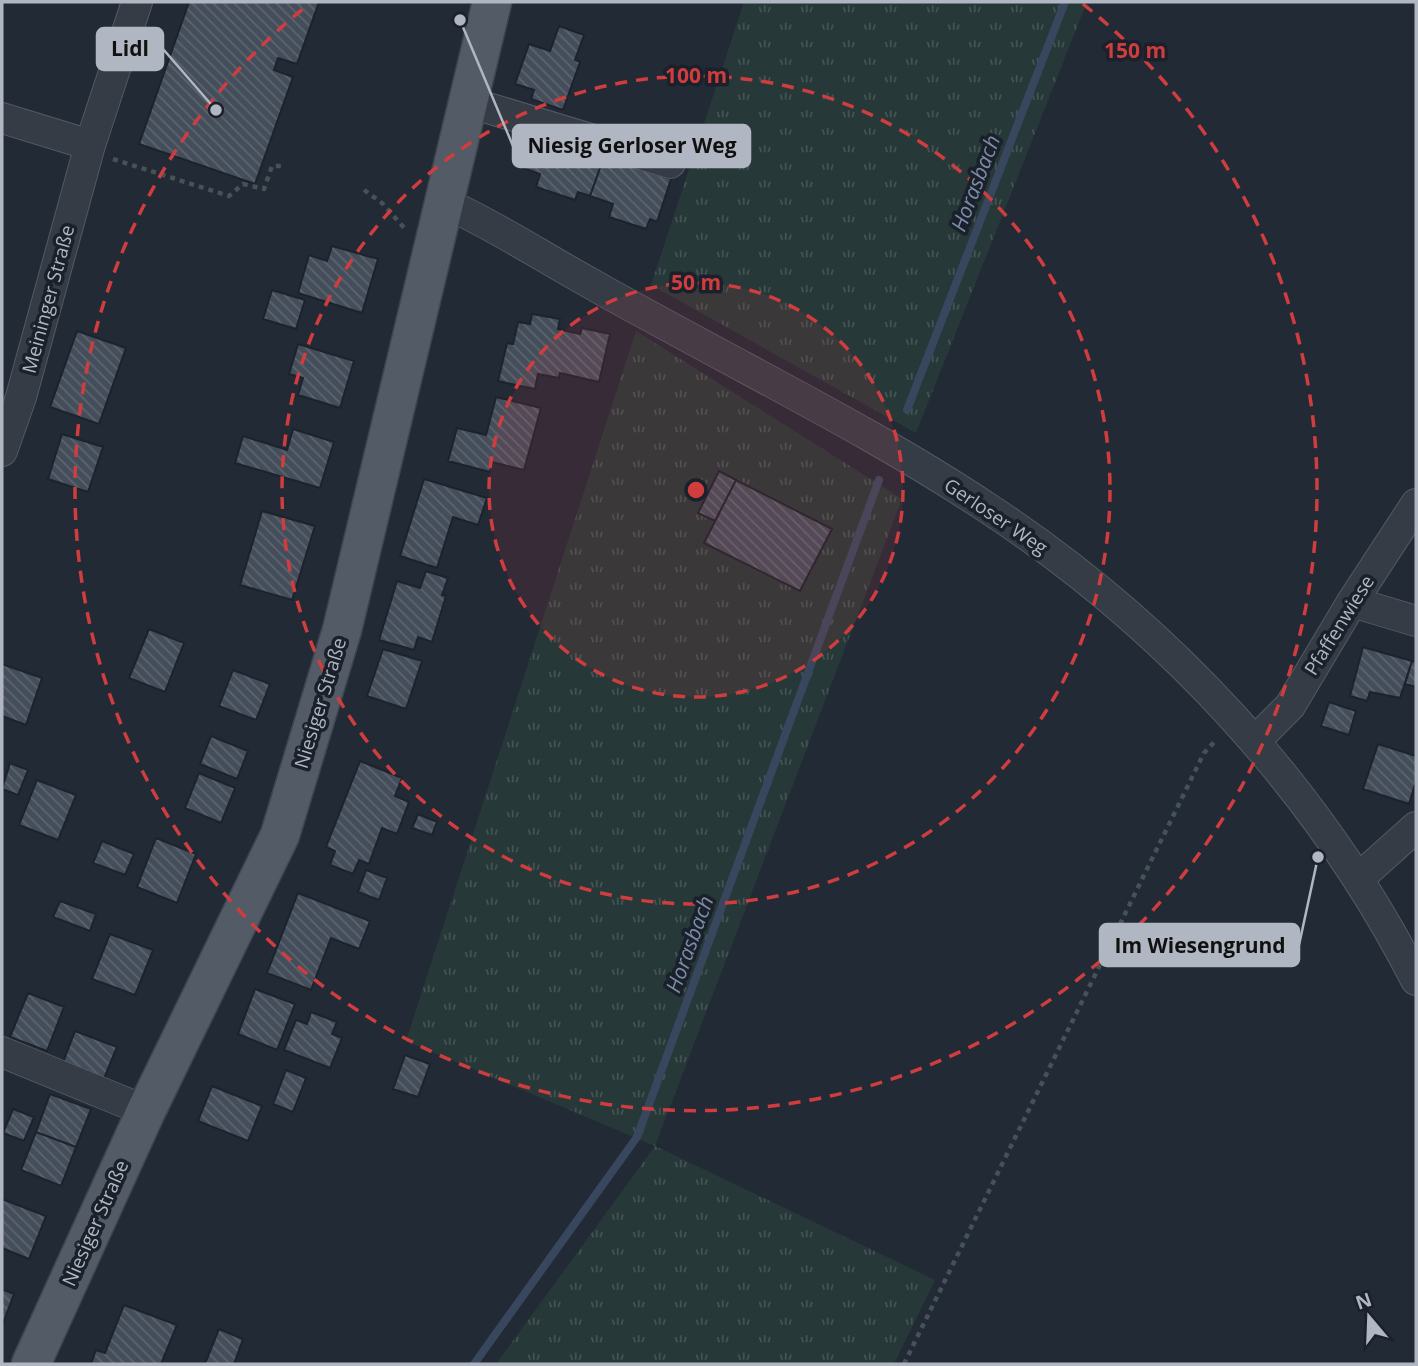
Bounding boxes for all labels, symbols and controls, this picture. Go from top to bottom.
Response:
callout: Lidl [97,28,163,70]
text: Lidl [111,34,149,62]
text: 150 m [1104,36,1166,64]
text: 100 m [665,61,727,89]
callout: Niesig Gerloser Weg [513,125,750,167]
text: Niesig Gerloser Weg [527,131,737,159]
water label: Horasbach [944,131,1006,235]
street label: Meininger Straße [16,222,80,376]
text: 50 m [671,268,721,296]
street label: Gerloser Weg [939,472,1053,560]
centre of rings [684,478,708,502]
street label: Pfaffenwiese [1298,570,1380,680]
street label: Niesiger Straße [288,634,352,772]
water label: Horasbach [659,892,719,996]
callout: Im Wiesengrund [1100,924,1299,966]
text: Im Wiesengrund [1114,931,1286,959]
street label: Niesiger Straße [56,1156,134,1290]
north arrow [1334,1282,1404,1352]
text: N [1352,1286,1375,1316]

